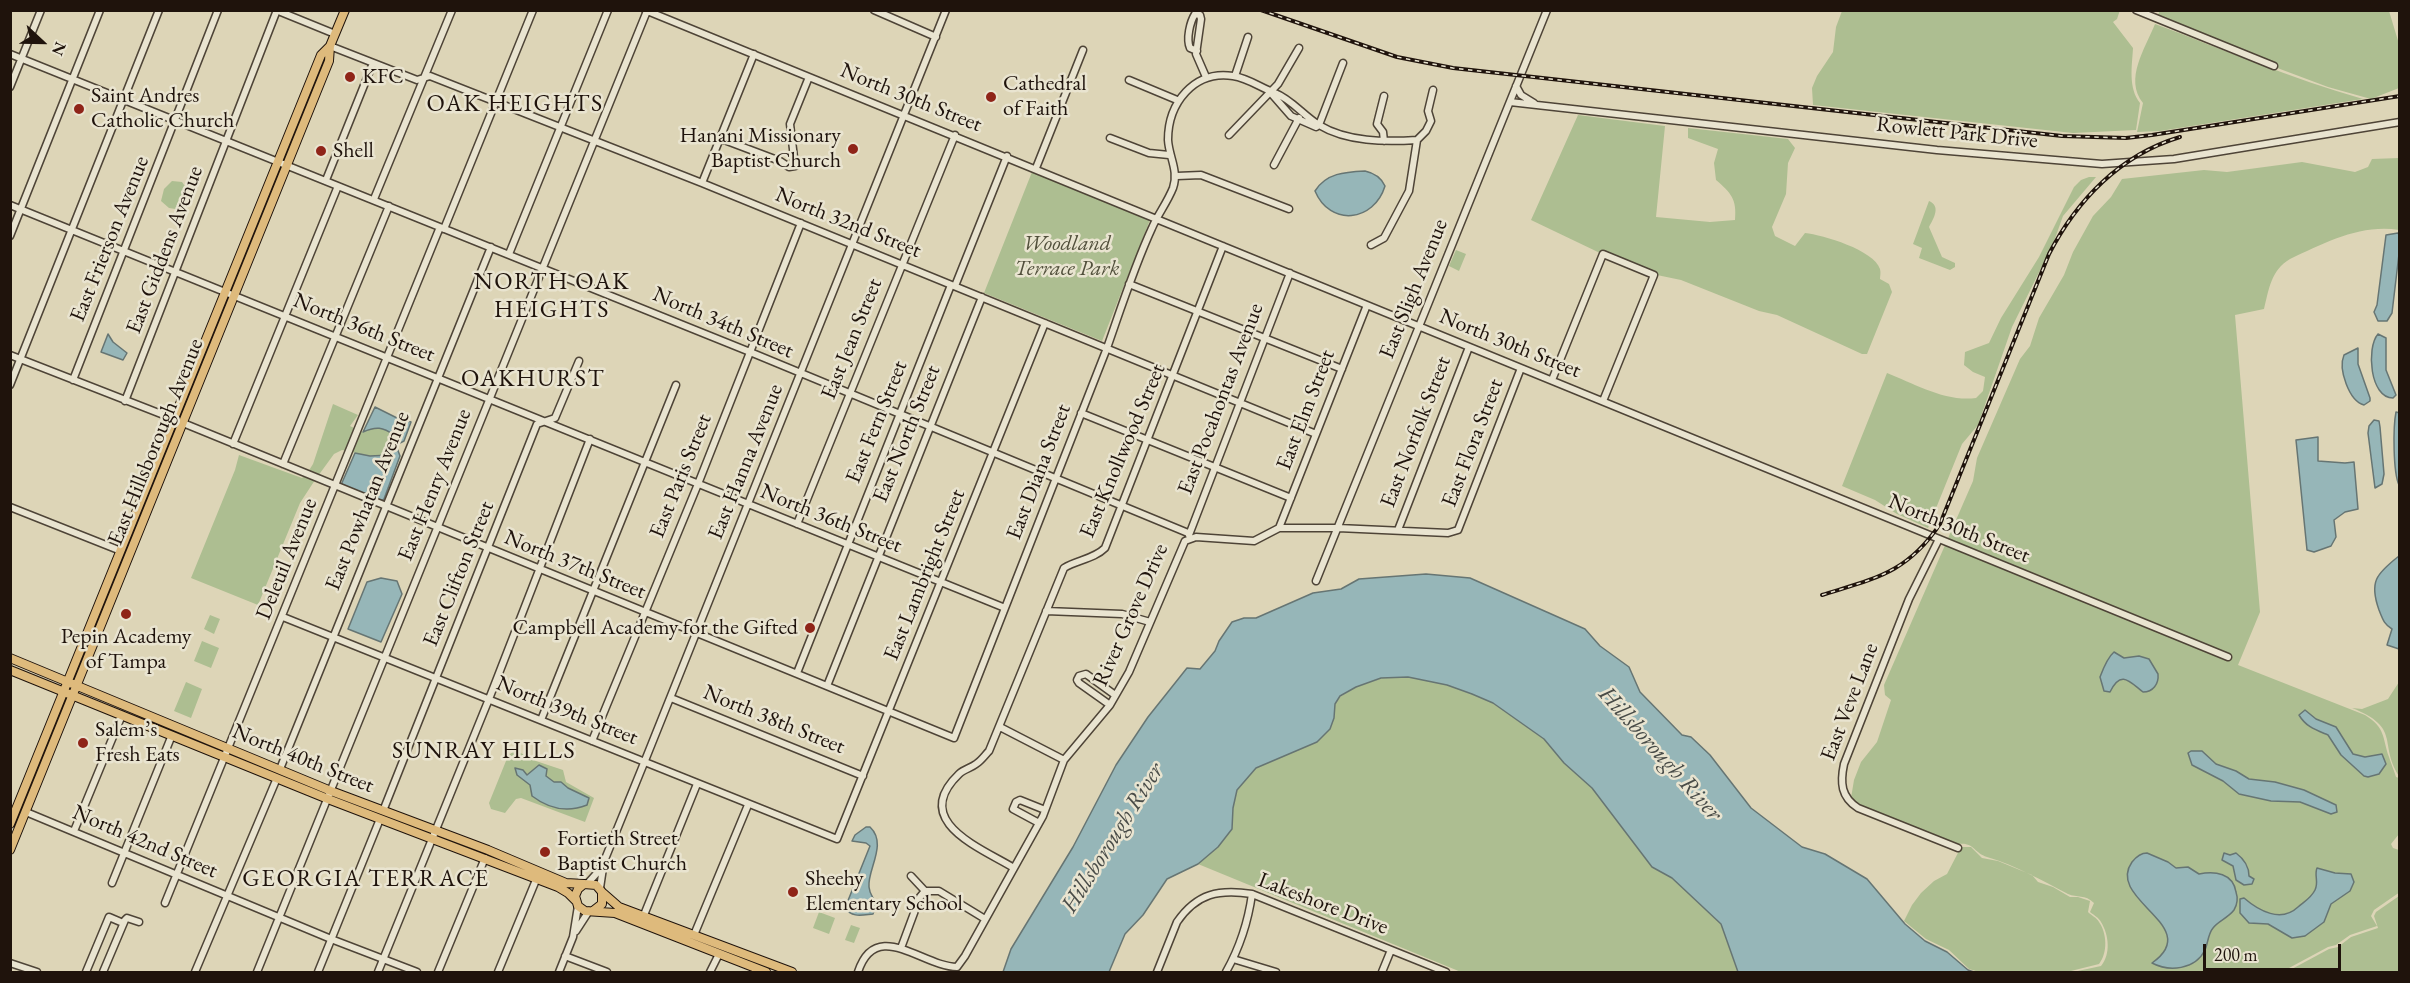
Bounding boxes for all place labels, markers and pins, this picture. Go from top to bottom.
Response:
place label: KFC [362,64,404,90]
marker: KFC [343,70,357,84]
place label: Cathedral of Faith [1003,71,1087,122]
place label: Saint Andres Catholic Church [91,83,234,134]
marker: Cathedral of Faith [984,90,998,104]
marker: Saint Andres Catholic Church [72,102,86,116]
place label: Hanani Missionary Baptist Church [680,123,841,174]
place label: Shell [333,138,374,164]
marker: Hanani Missionary Baptist Church [846,142,860,156]
marker: Shell [314,144,328,158]
marker: Pepin Academy of Tampa [119,607,133,621]
place label: Campbell Academy for the Gifted [512,615,798,641]
marker: Campbell Academy for the Gifted [803,621,817,635]
place label: Pepin Academy of Tampa [61,624,191,676]
place label: Salem’s Fresh Eats [95,717,180,768]
marker: Salem’s Fresh Eats [76,736,90,750]
place label: Fortieth Street Baptist Church [557,826,687,878]
marker: Fortieth Street Baptist Church [538,845,552,859]
place label: Sheehy Elementary School [805,866,963,918]
marker: Sheehy Elementary School [786,885,800,899]

